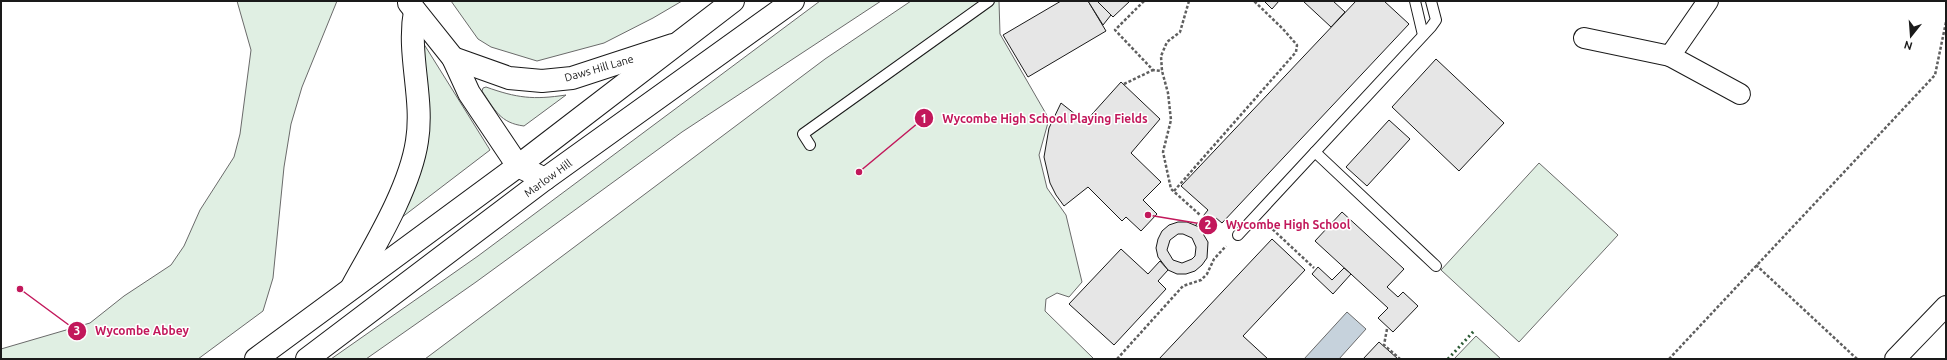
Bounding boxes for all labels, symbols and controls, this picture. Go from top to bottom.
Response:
north arrow [1891,16,1931,56]
text: N [1902,39,1914,53]
street label: Daws Hill Lane [563,52,635,84]
callout: Wycombe High School Playing Fields [914,106,1155,130]
text: 1 [921,112,927,125]
text: Wycombe High School Playing Fields [942,112,1148,125]
street label: Marlow Hill [522,157,574,199]
callout: Wycombe High School [1198,213,1358,237]
text: 2 [1205,218,1212,231]
text: Wycombe High School [1226,218,1351,231]
callout: Wycombe Abbey [67,319,197,343]
text: 3 [74,324,80,337]
text: Wycombe Abbey [95,324,190,337]

